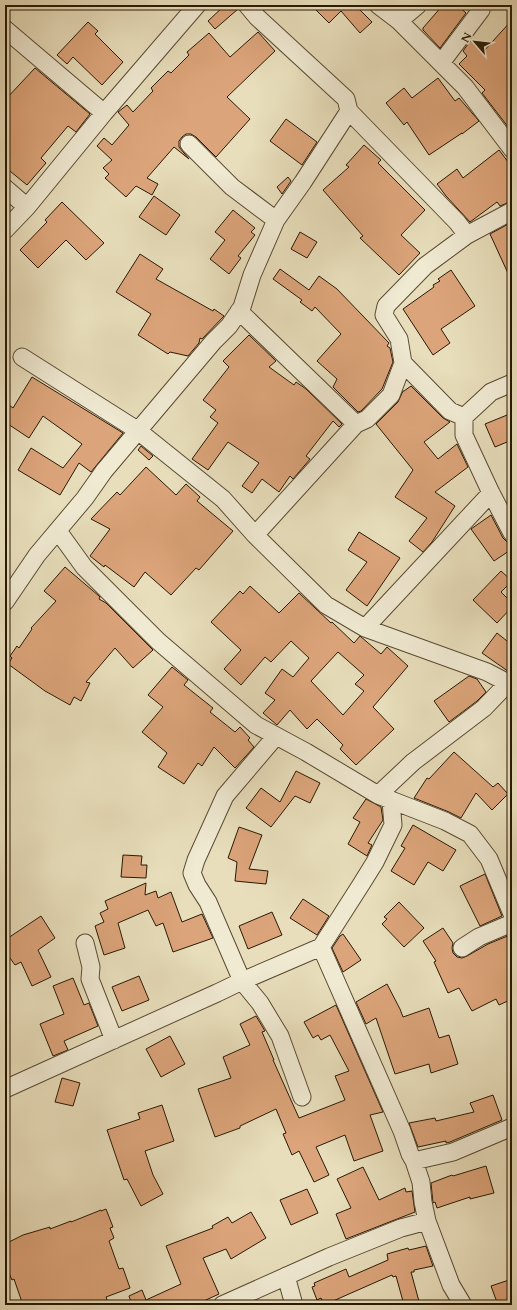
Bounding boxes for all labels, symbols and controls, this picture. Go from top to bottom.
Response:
north arrow [455,22,495,62]
text: N [458,29,476,45]

